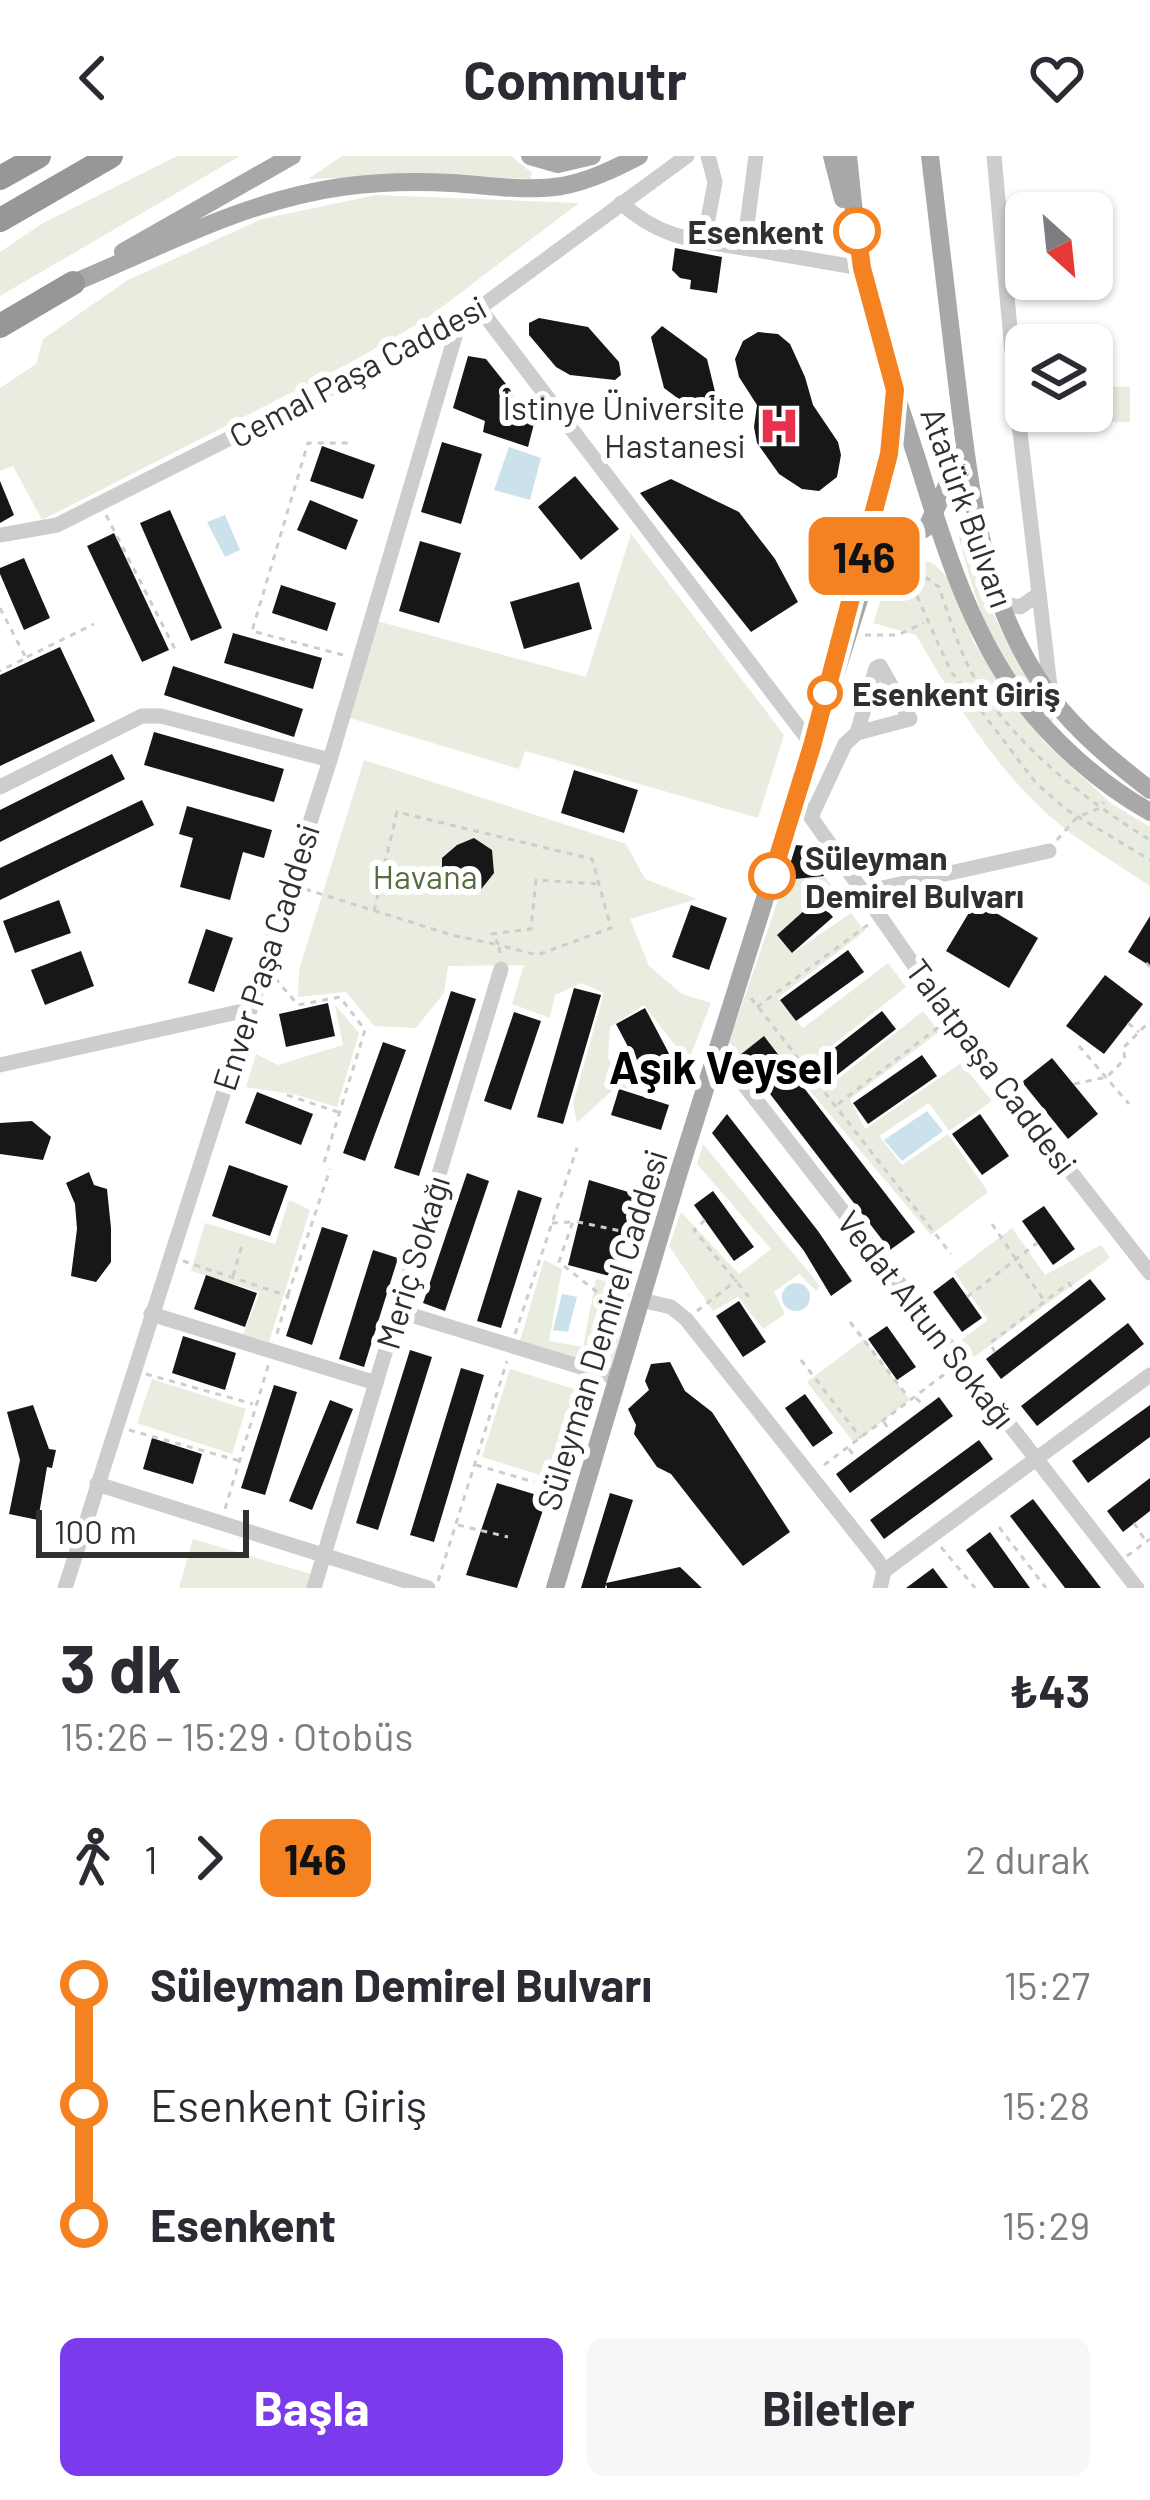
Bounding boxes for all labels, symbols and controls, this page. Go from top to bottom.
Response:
icon: back [60,45,126,111]
icon: heart [1024,45,1090,111]
text: Commutr [463,46,687,111]
north arrow [1005,192,1113,300]
map controls [1005,192,1113,432]
marker: Esenkent [835,209,879,253]
place label: Esenkent [687,211,824,251]
street label: Cemal Paşa Caddesi [222,287,492,455]
button: layers [1005,324,1113,432]
place label: İstinye Üniversite Hastanesi [503,387,745,465]
street label: Atatürk Bulvarı [913,401,1023,613]
hospital icon: İstinye Üniversite Hastanesi [756,403,802,449]
line badge: 146 [795,517,933,595]
text: 146 [833,531,895,581]
place label: Esenkent Giriş [852,673,1060,713]
marker: Esenkent Giriş [809,677,841,709]
street label: Enver Paşa Caddesi [203,819,327,1095]
place label: Süleyman Demirel Bulvarı [805,837,1024,915]
marker: Süleyman Demirel Bulvarı [750,854,794,898]
park label: Havana [372,856,478,896]
street label: Talatpaşa Caddesi [898,951,1086,1181]
district label: Aşık Veysel [609,1039,833,1094]
street label: Süleyman Demirel Caddesi [527,1145,675,1515]
street label: Meriç Sokağı [367,1171,457,1353]
street label: Vedat Altun Sokağı [830,1202,1024,1436]
scale bar [36,1504,249,1557]
text: 100 m [54,1511,137,1551]
text: 3 dk [60,1627,181,1706]
text: ₺43 [1009,1663,1090,1717]
text: 15:26 – 15:29 · Otobüs [60,1712,413,1759]
icon: walk [60,1825,126,1891]
icon: forward [176,1825,242,1891]
text: 146 [284,1833,347,1883]
text: 1 [144,1835,158,1882]
text: 2 durak [966,1835,1090,1882]
text: Süleyman Demirel Bulvarı [150,1957,652,2011]
text: 15:27 [1004,1961,1090,2008]
text: Esenkent Giriş [150,2077,427,2131]
text: 15:28 [1002,2081,1090,2128]
text: Esenkent [150,2197,336,2251]
text: 15:29 [1002,2201,1090,2248]
button: Başla [60,2338,563,2476]
button: Biletler [587,2338,1090,2476]

